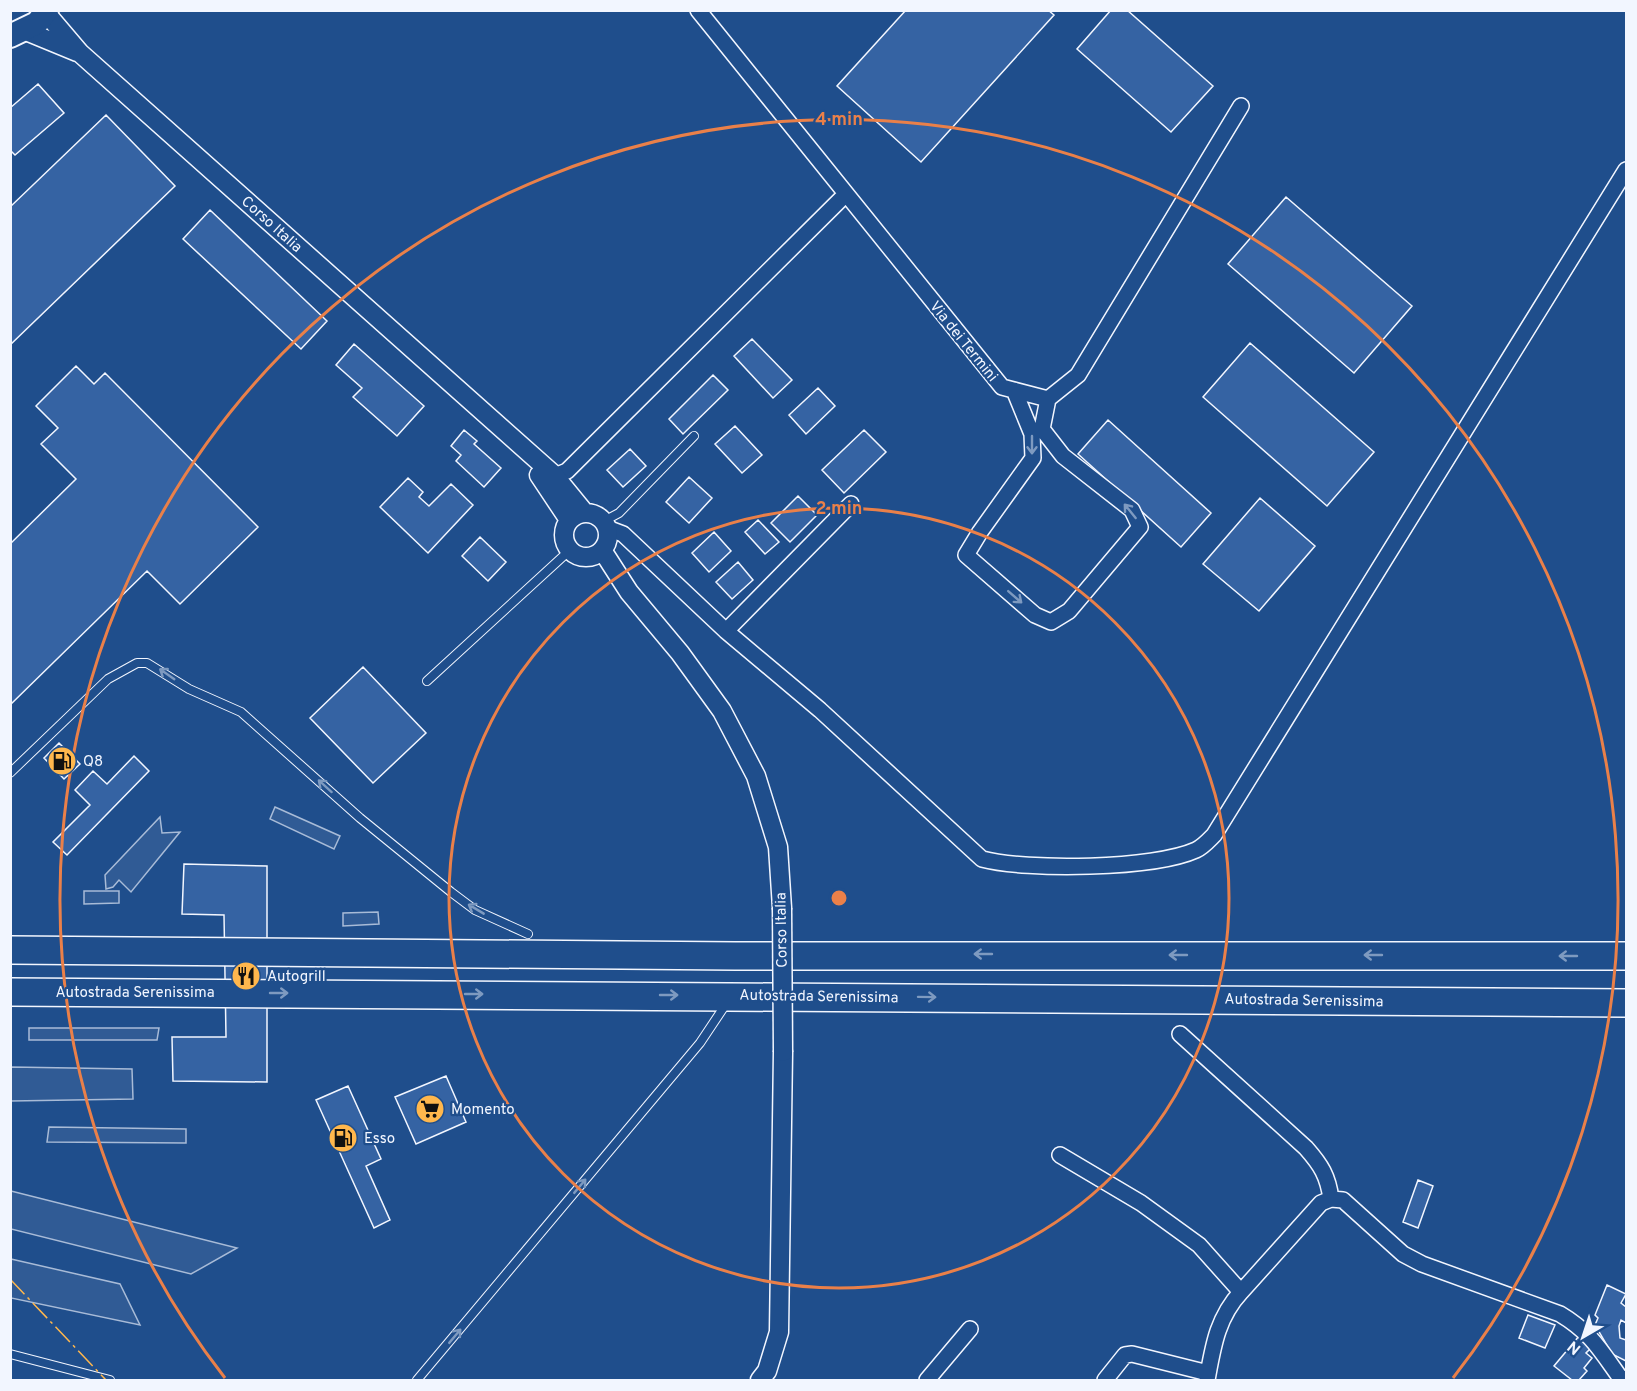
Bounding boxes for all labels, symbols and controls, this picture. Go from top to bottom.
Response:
text: 4 min [815,109,863,132]
street label: Corso Italia [236,193,306,258]
street label: Via dei Termini [924,298,1001,386]
one-way arrow [1026,434,1038,454]
text: 2 min [815,498,863,521]
one-way arrow [1123,503,1136,519]
one-way arrow [1007,591,1023,604]
one-way arrow [160,668,176,680]
fuel station icon: Q8 [46,745,78,777]
place label: Q8 [83,753,103,772]
one-way arrow [318,779,333,793]
centre of rings [829,888,849,908]
street label: Corso Italia [772,892,793,968]
one-way arrow [467,903,484,915]
one-way arrow [974,948,994,960]
one-way arrow [1169,949,1189,961]
one-way arrow [1364,949,1384,961]
one-way arrow [1559,950,1579,962]
restaurant icon: Autogrill [230,960,262,992]
place label: Autogrill [267,968,326,987]
street label: Autostrada Serenissima [55,984,215,1003]
one-way arrow [268,987,288,999]
street label: Autostrada Serenissima [739,987,899,1008]
one-way arrow [463,988,483,1000]
one-way arrow [658,989,678,1001]
one-way arrow [916,991,936,1003]
street label: Autostrada Serenissima [1224,991,1384,1012]
supermarket icon: Momento [414,1093,446,1125]
place label: Momento [451,1101,515,1120]
fuel station icon: Esso [327,1122,359,1154]
place label: Esso [364,1130,395,1149]
one-way arrow [573,1178,586,1194]
north arrow [1553,1307,1613,1367]
one-way arrow [448,1328,461,1344]
text: N [1564,1336,1586,1358]

